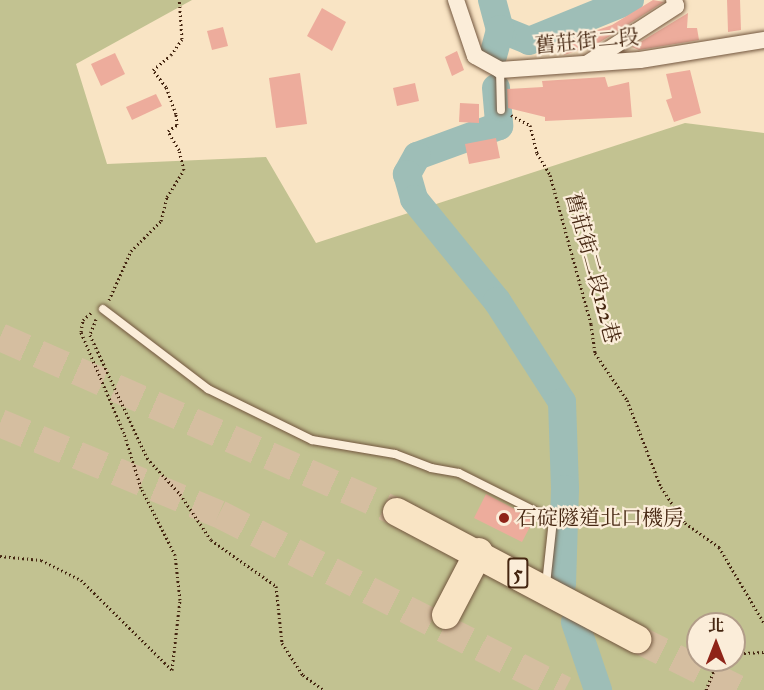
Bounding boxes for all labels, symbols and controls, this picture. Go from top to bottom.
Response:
street label: 舊莊街二段 [534,24,640,58]
street label: 舊莊街二段122巷 [561,190,625,346]
place label: 石碇隧道北口機房 [516,505,684,531]
marker: 石碇隧道北口機房 [497,511,511,525]
road number: 5 [506,556,530,590]
north arrow [686,612,746,672]
text: 北 [708,616,724,635]

